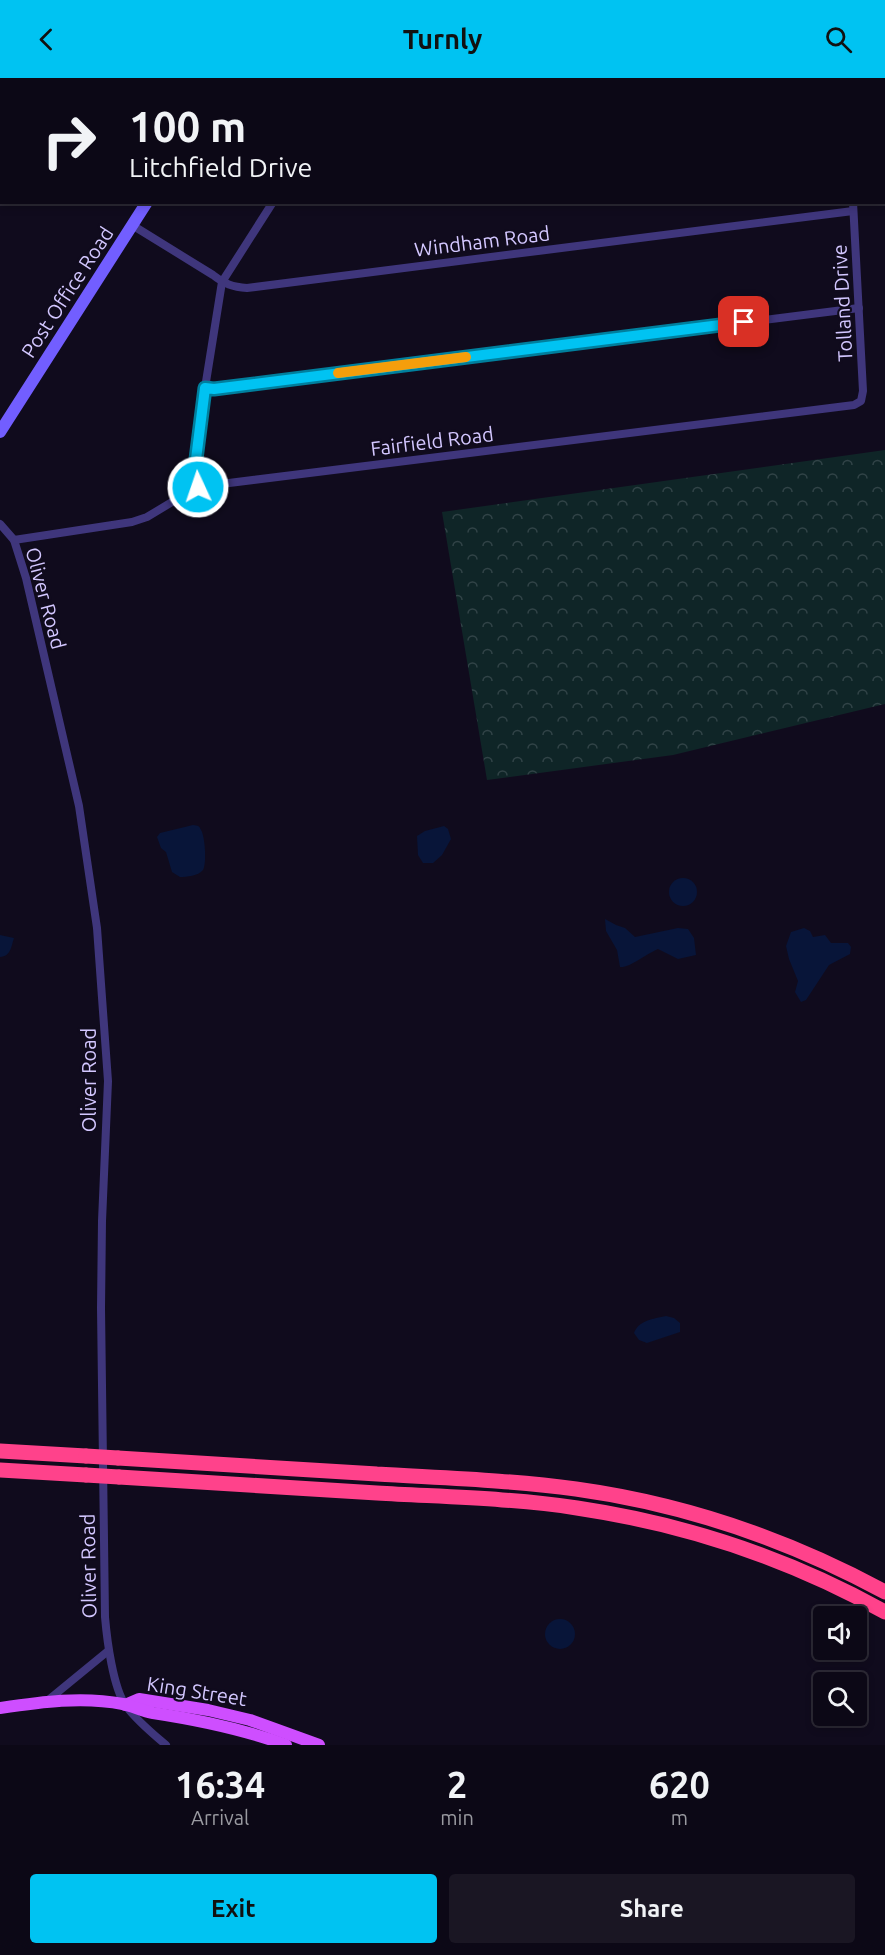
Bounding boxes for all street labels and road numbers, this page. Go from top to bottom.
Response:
street label: Windham Road [413,221,551,261]
street label: Post Office Road [16,222,118,362]
street label: Tolland Drive [827,244,857,362]
street label: Fairfield Road [369,422,495,460]
street label: Oliver Road [21,545,71,651]
street label: Oliver Road [77,1028,100,1132]
street label: Oliver Road [76,1514,100,1618]
street label: King Street [145,1672,249,1710]

